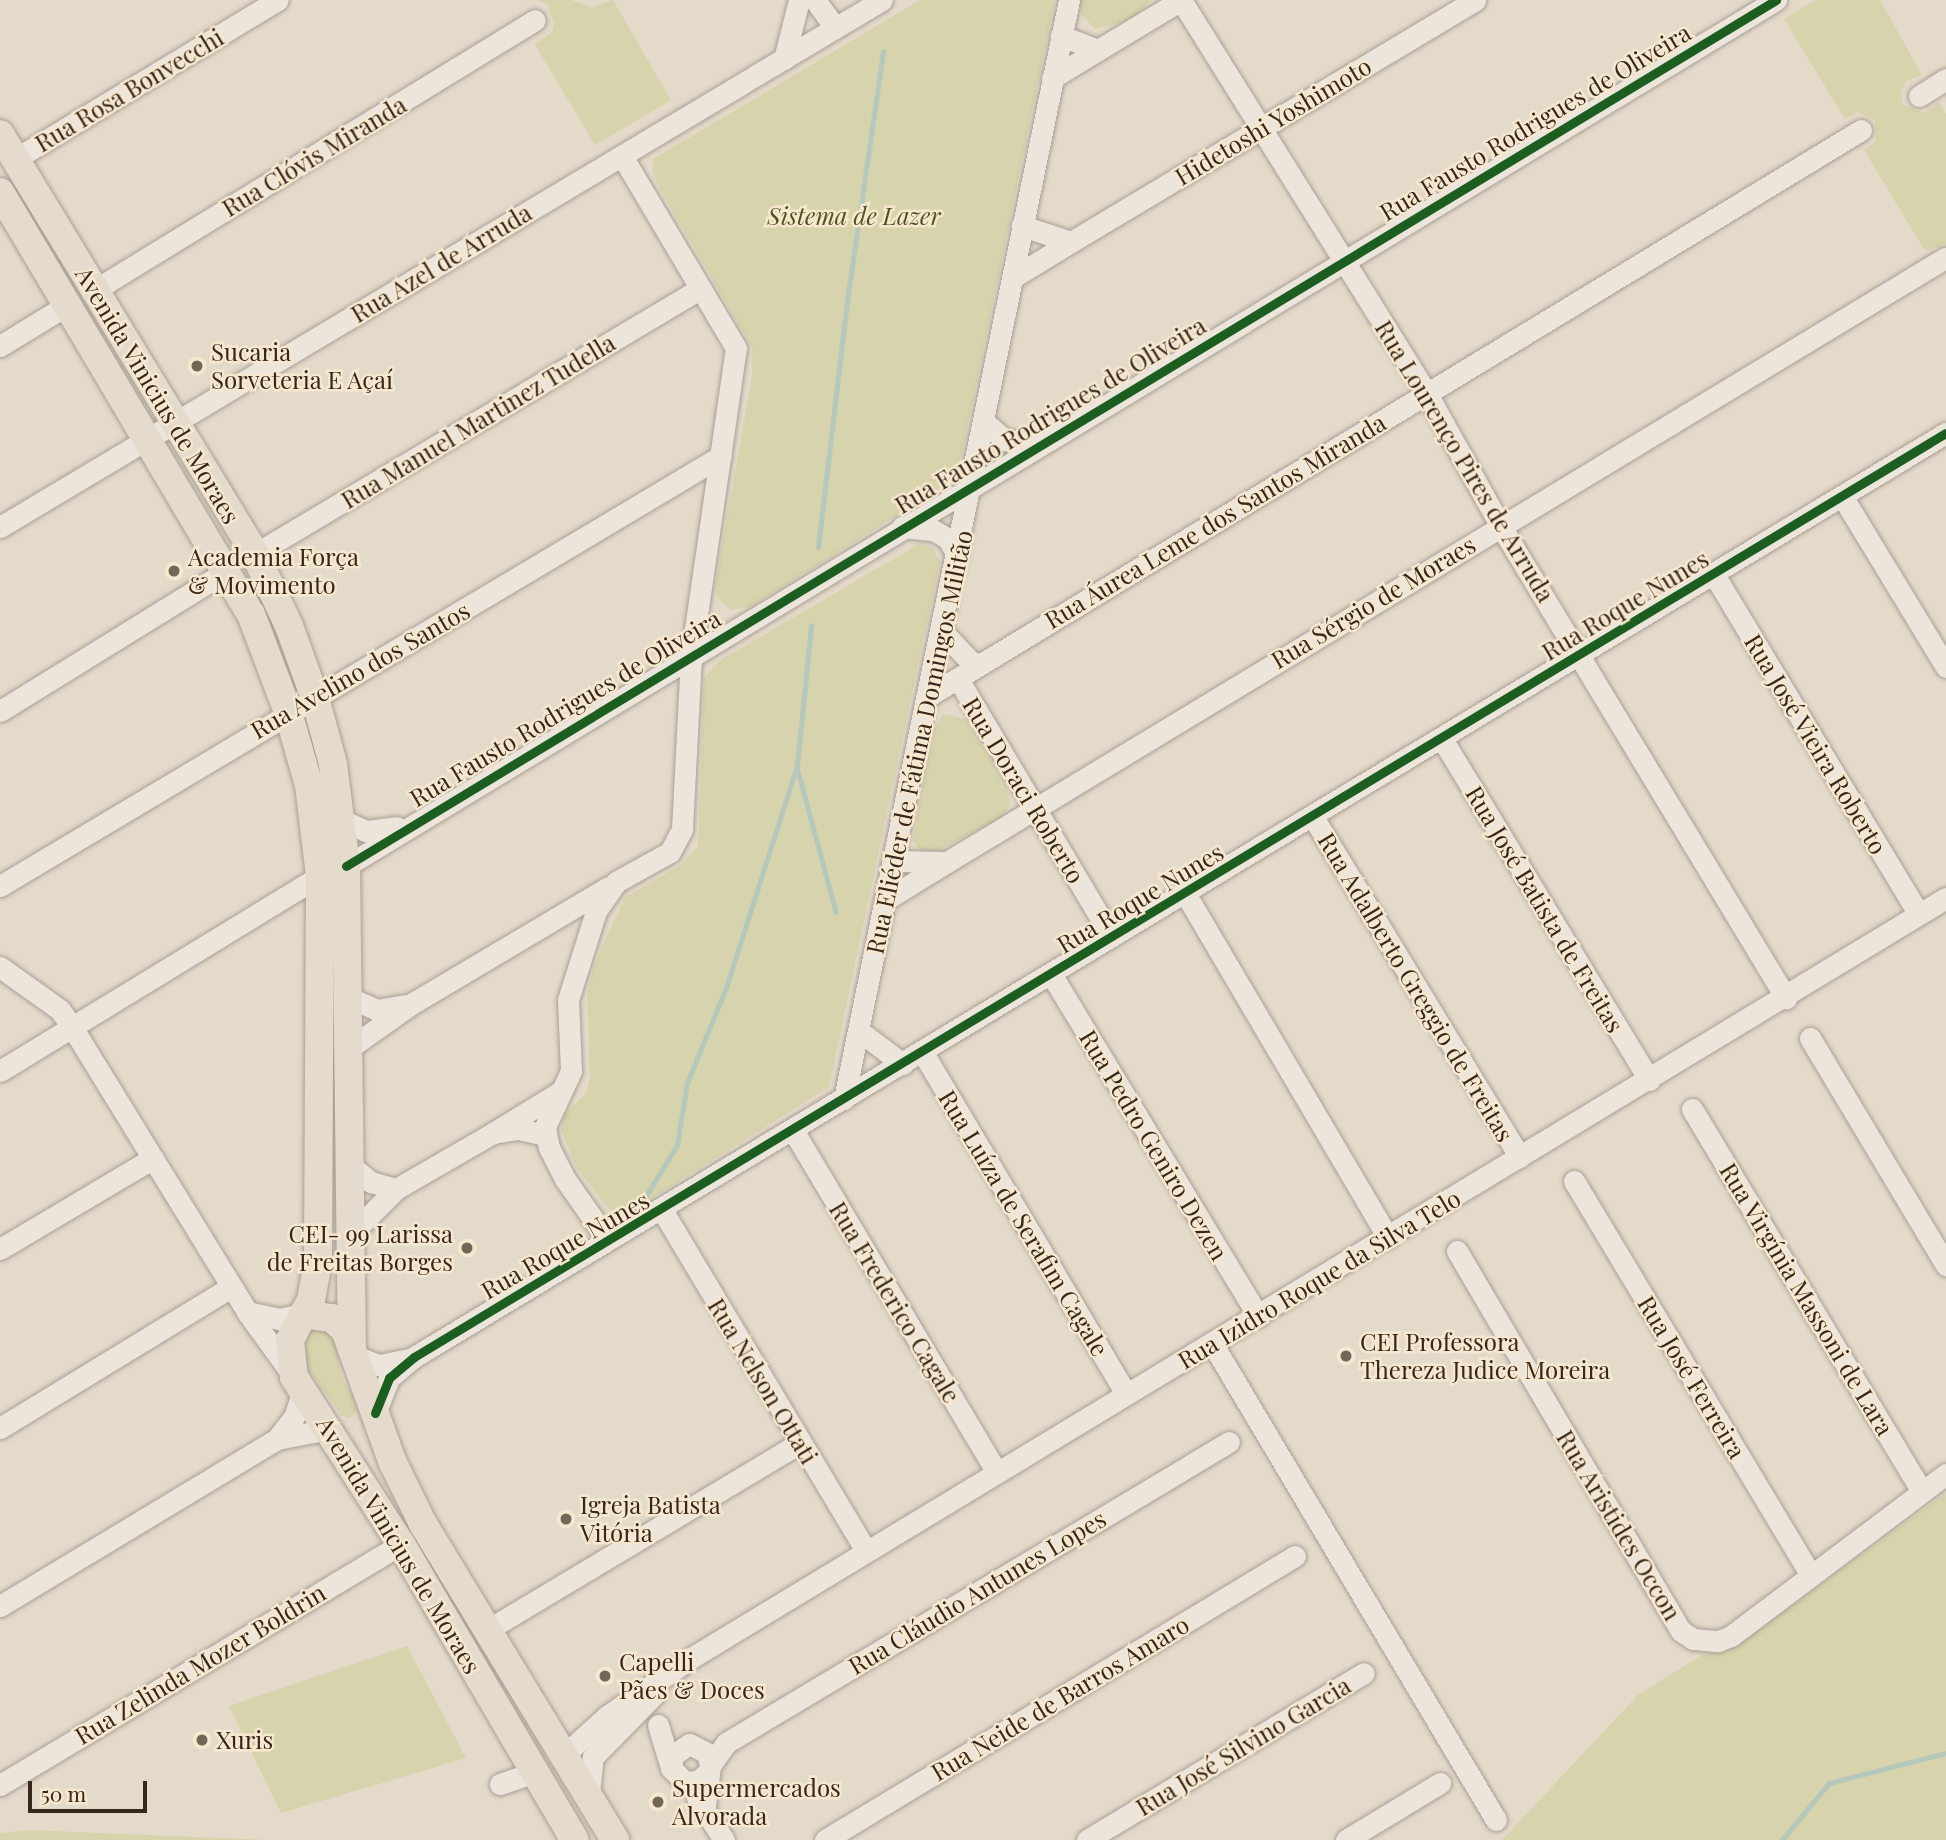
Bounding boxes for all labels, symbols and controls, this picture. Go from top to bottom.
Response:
street label: Rua Fausto Rodrigues de Oliveira [1374,18,1696,226]
street label: Rua Rosa Bonvecchi [29,22,229,158]
street label: Hidetoshi Yoshimoto [1169,51,1377,191]
street label: Rua Clóvis Miranda [217,90,411,222]
street label: Rua Azel de Arruda [345,197,537,329]
park label: Sistema de Lazer [767,202,941,230]
street label: Avenida Vinicius de Moraes [70,261,246,529]
street label: Rua Fausto Rodrigues de Oliveira [889,311,1211,519]
street label: Rua Lourenço Pires de Arruda [1369,314,1561,608]
street label: Rua Manuel Martinez Tudella [336,327,620,515]
place label: Sucaria Sorveteria E Açaí [211,338,394,394]
marker: Sucaria Sorveteria E Açaí [189,358,205,374]
street label: Rua Áurea Leme dos Santos Miranda [1039,407,1391,635]
street label: Rua Eliéder de Fátima Domingos Militão [860,527,978,957]
street label: Rua Sérgio de Moraes [1266,530,1480,674]
place label: Academia Força & Movimento [188,543,359,599]
street label: Rua Roque Nunes [1536,544,1714,666]
marker: Academia Força & Movimento [166,563,182,579]
street label: Rua Avelino dos Santos [245,595,475,745]
street label: Rua Fausto Rodrigues de Oliveira [404,604,726,812]
street label: Rua José Vieira Roberto [1739,628,1893,860]
street label: Rua Doraci Roberto [957,692,1091,888]
street label: Rua José Batista de Freitas [1460,780,1630,1038]
street label: Rua Adalberto Greggio de Freitas [1312,827,1520,1147]
street label: Rua Roque Nunes [1051,837,1229,959]
street label: Rua Pedro Geniro Dezen [1074,1025,1234,1265]
street label: Rua Luíza de Serafim Cagale [933,1085,1115,1361]
street label: Rua Virgínia Massoni de Lara [1714,1157,1900,1441]
street label: Rua Izidro Roque da Silva Telo [1172,1183,1466,1375]
street label: Rua Roque Nunes [476,1185,654,1305]
street label: Rua Frederico Cagale [824,1196,966,1408]
place label: CEI- 99 Larissa de Freitas Borges [267,1220,453,1276]
marker: CEI- 99 Larissa de Freitas Borges [459,1240,475,1256]
street label: Rua José Ferreira [1632,1290,1752,1464]
street label: Rua Nelson Ottati [702,1293,824,1469]
place label: CEI Professora Thereza Judice Moreira [1360,1328,1611,1384]
marker: CEI Professora Thereza Judice Moreira [1338,1348,1354,1364]
street label: Avenida Vinicius de Moraes [311,1411,487,1679]
street label: Rua Aristides Occon [1551,1424,1687,1626]
place label: Igreja Batista Vitória [580,1491,721,1547]
street label: Rua Cláudio Antunes Lopes [843,1503,1111,1681]
marker: Igreja Batista Vitória [558,1511,574,1527]
street label: Rua Zelinda Mozer Boldrin [69,1577,331,1751]
street label: Rua Neide de Barros Amaro [925,1609,1195,1787]
place label: Capelli Pães & Doces [619,1648,765,1704]
marker: Capelli Pães & Doces [597,1668,613,1684]
street label: Rua José Silvino Garcia [1130,1670,1356,1822]
place label: Xuris [216,1726,273,1754]
marker: Xuris [194,1732,210,1748]
scale bar [32,1766,150,1810]
place label: Supermercados Alvorada [672,1774,841,1830]
text: 50 m [41,1779,86,1807]
marker: Supermercados Alvorada [650,1794,666,1810]

